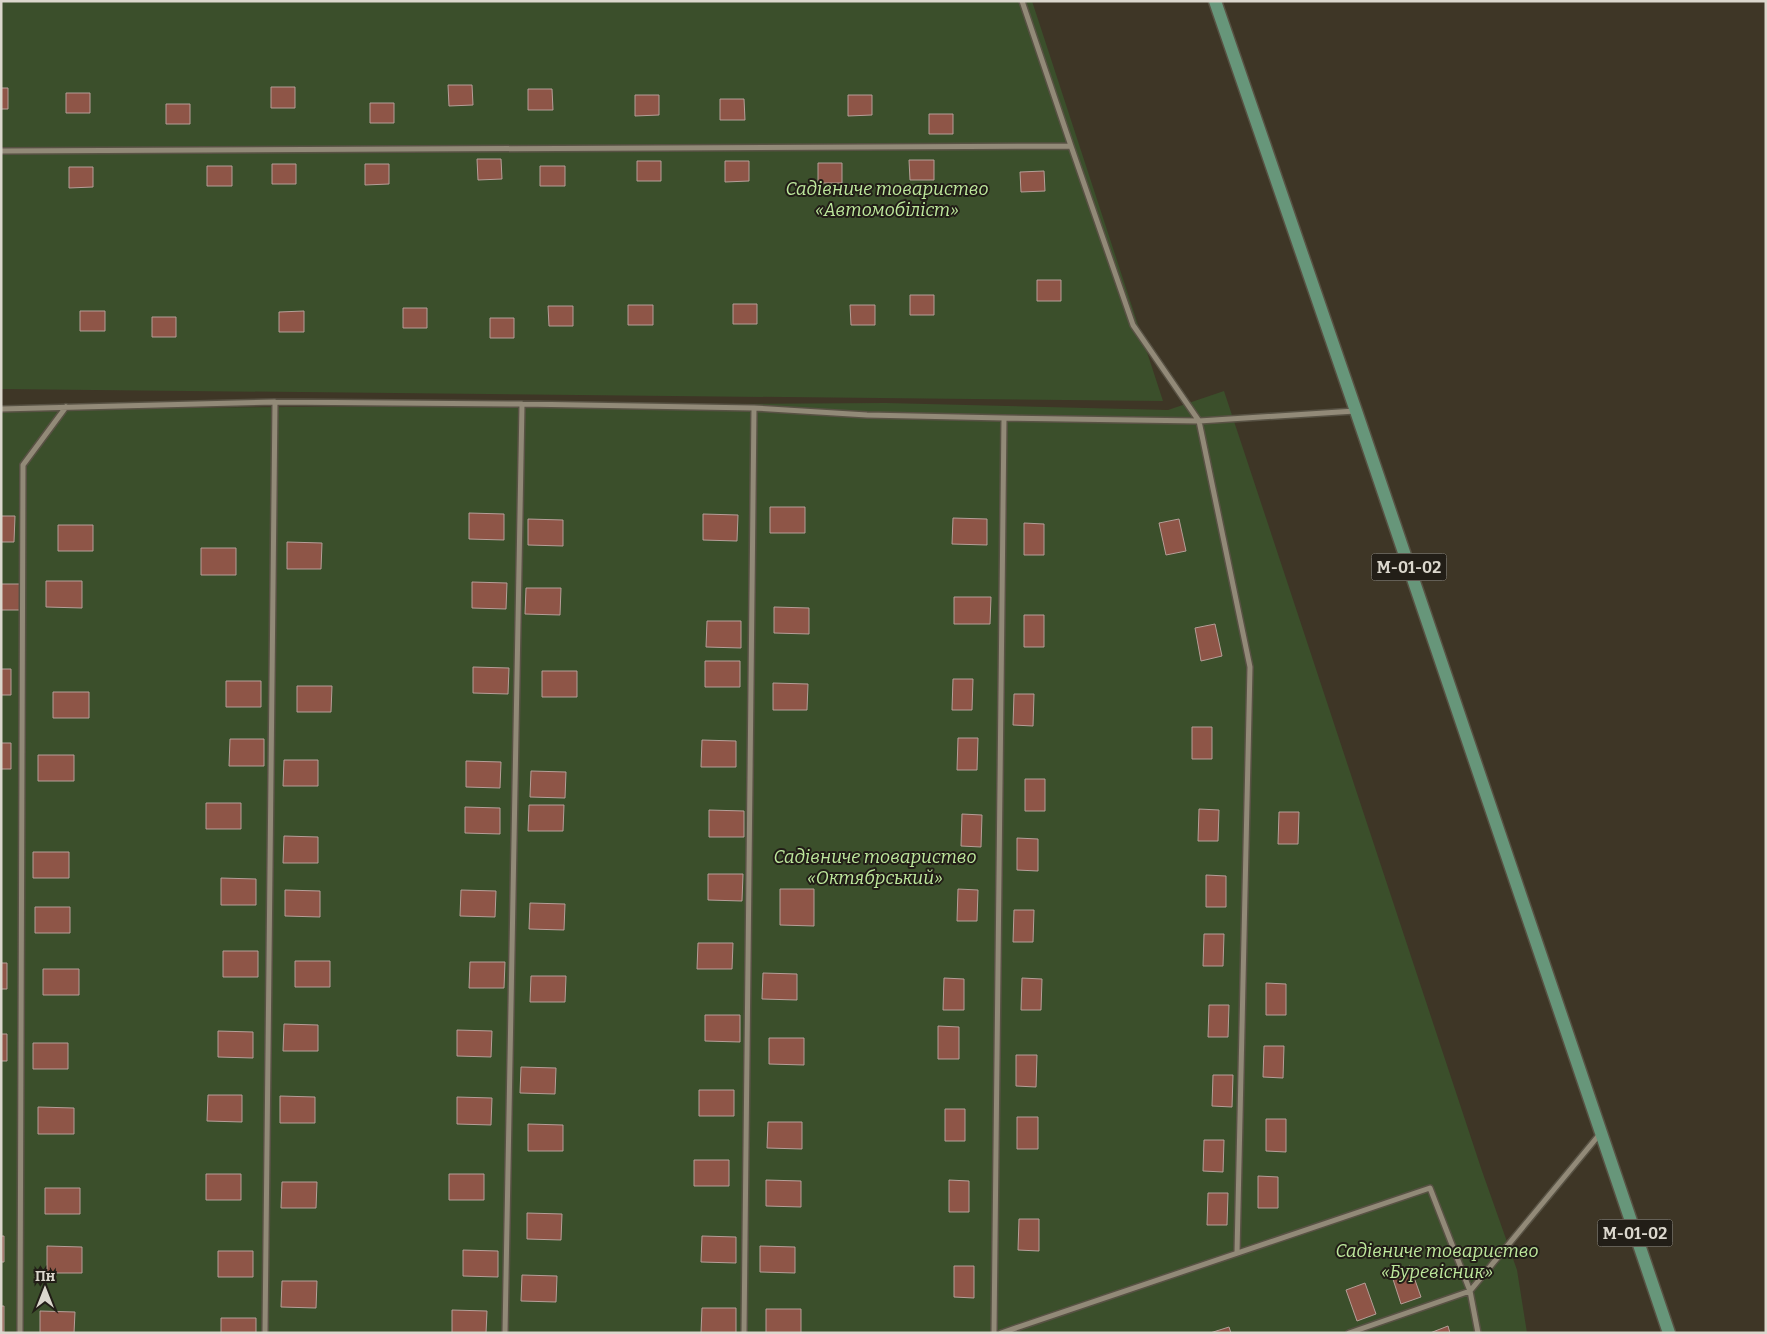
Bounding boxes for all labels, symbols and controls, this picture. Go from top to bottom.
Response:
park label: Садівниче товариство «Автомобіліст» [786,178,988,221]
road number: М-01-02 [1372,554,1446,580]
park label: Садівниче товариство «Октябрський» [774,846,976,889]
road number: М-01-02 [1598,1220,1672,1246]
park label: Садівниче товариство «Буревісник» [1336,1240,1538,1283]
north arrow [20,1264,70,1314]
text: Пн [35,1268,55,1285]

